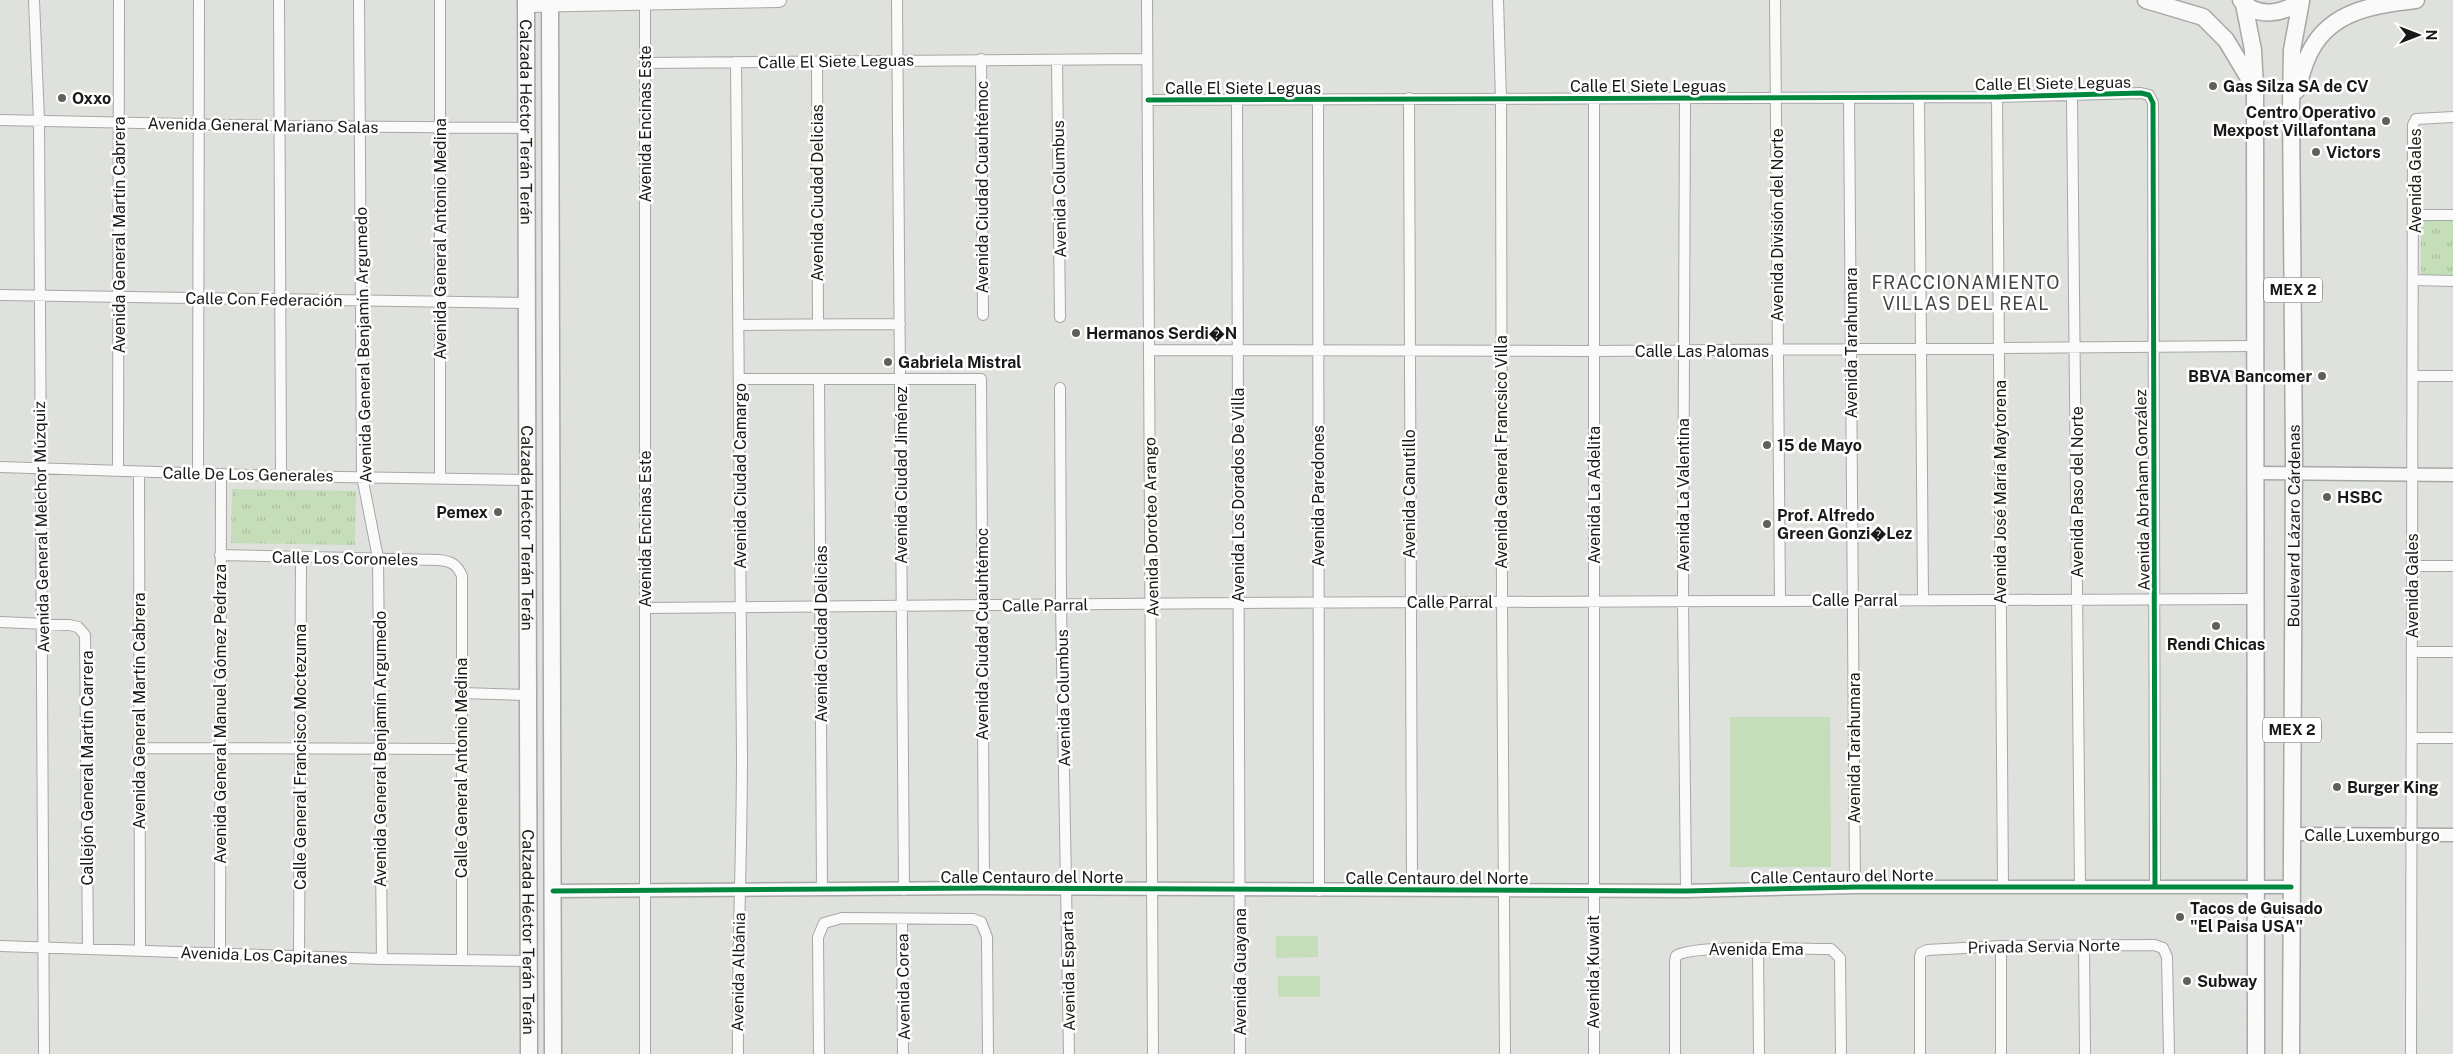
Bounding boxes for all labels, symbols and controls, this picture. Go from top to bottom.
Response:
north arrow [2393,10,2443,60]
street label: Calzada Héctor Terán Terán [516,19,536,225]
text: N [2423,30,2439,40]
street label: Avenida Encinas Este [636,45,655,203]
street label: Calle El Siete Leguas [758,51,914,72]
street label: Calle El Siete Leguas [1975,73,2131,94]
street label: Calle El Siete Leguas [1570,77,1726,96]
place label: Gas Silza SA de CV [2223,77,2369,96]
street label: Calle El Siete Leguas [1165,79,1321,98]
street label: Avenida Ciudad Cuauhtémoc [973,80,992,294]
marker: Gas Silza SA de CV [2207,80,2219,92]
place label: Oxxo [72,89,111,108]
marker: Oxxo [56,92,68,104]
place label: Centro Operativo Mexpost Villafontana [2213,103,2376,140]
street label: Avenida Ciudad Delicias [808,104,827,282]
street label: Avenida General Mariano Salas [147,114,378,137]
marker: Centro Operativo Mexpost Villafontana [2380,115,2392,127]
street label: Avenida General Martín Cabrera [110,116,129,354]
street label: Avenida General Antonio Medina [431,118,450,360]
street label: Avenida Columbus [1049,120,1070,258]
street label: Avenida División del Norte [1768,128,1787,322]
street label: Avenida Gales [2406,129,2425,233]
place label: Victors [2326,143,2381,162]
marker: Victors [2310,146,2322,158]
street label: Avenida General Benjamín Argumedo [352,207,375,483]
street label: Avenida Tarahumara [1842,267,1861,419]
district label: FRACCIONAMIENTO VILLAS DEL REAL [1871,272,2061,314]
road number: MEX 2 [2264,278,2322,302]
street label: Calle Con Federación [185,289,343,310]
place label: Hermanos Serdi�N [1086,324,1237,343]
marker: Hermanos Serdi�N [1070,327,1082,339]
street label: Avenida General Francsico Villa [1492,335,1511,569]
street label: Calle Las Palomas [1635,342,1769,361]
place label: Gabriela Mistral [898,353,1022,372]
marker: Gabriela Mistral [882,356,894,368]
place label: BBVA Bancomer [2188,367,2312,386]
marker: BBVA Bancomer [2316,370,2328,382]
street label: Avenida José María Maytorena [1991,380,2010,604]
street label: Avenida Ciudad Camargo [731,383,750,569]
street label: Avenida Ciudad Jiménez [892,386,911,564]
street label: Avenida Los Dorados De Villa [1229,388,1248,602]
street label: Avenida Abraham González [2131,389,2154,591]
street label: Avenida General Melchor Múzquiz [30,401,53,653]
street label: Avenida Paso del Norte [2068,406,2087,578]
street label: Avenida La Valentina [1674,418,1693,572]
street label: Boulevard Lázaro Cárdenas [2284,424,2304,628]
street label: Calzada Héctor Terán Terán [517,425,537,631]
street label: Avenida Paredones [1309,425,1328,567]
street label: Avenida La Adelita [1585,426,1604,564]
street label: Avenida Canutillo [1400,429,1419,559]
place label: 15 de Mayo [1777,436,1862,455]
street label: Avenida Doroteo Arango [1140,437,1163,617]
marker: 15 de Mayo [1761,439,1773,451]
street label: Avenida Encinas Este [636,450,655,608]
street label: Calle De Los Generales [162,464,334,485]
place label: HSBC [2337,488,2383,507]
marker: HSBC [2321,491,2333,503]
place label: Pemex [436,503,489,522]
marker: Pemex [492,506,504,518]
place label: Prof. Alfredo Green Gonzi�Lez [1777,506,1912,543]
marker: Prof. Alfredo Green Gonzi�Lez [1761,518,1773,530]
street label: Avenida Ciudad Cuauhtémoc [973,527,992,741]
street label: Avenida Gales [2403,534,2422,638]
street label: Avenida Ciudad Delicias [812,545,831,723]
street label: Calle Los Coroneles [272,548,418,569]
street label: Avenida General Manuel Gómez Pedraza [211,564,230,864]
street label: Calle Parral [1812,591,1898,610]
street label: Avenida General Martín Cabrera [130,592,149,830]
street label: Calle Parral [1407,593,1493,612]
street label: Calle Parral [1002,595,1089,616]
street label: Avenida General Benjamín Argumedo [371,611,390,887]
marker: Rendi Chicas [2210,620,2222,632]
street label: Calle General Francisco Moctezuma [291,624,310,890]
street label: Avenida Columbus [1053,629,1074,767]
place label: Rendi Chicas [2167,635,2265,654]
street label: Callejón General Martín Carrera [78,650,97,886]
street label: Calle General Antonio Medina [452,658,471,878]
street label: Avenida Tarahumara [1845,672,1864,824]
road number: MEX 2 [2263,718,2321,742]
place label: Burger King [2347,778,2439,797]
marker: Burger King [2331,781,2343,793]
street label: Calle Luxemburgo [2304,826,2440,845]
street label: Calzada Héctor Terán Terán [518,829,538,1035]
street label: Calle Centauro del Norte [1750,865,1934,888]
street label: Calle Centauro del Norte [940,868,1124,887]
street label: Calle Centauro del Norte [1345,869,1529,888]
place label: Tacos de Guisado "El Paisa USA" [2190,899,2323,936]
street label: Avenida Guayana [1231,908,1250,1036]
street label: Avenida Esparta [1058,911,1079,1031]
marker: Tacos de Guisado "El Paisa USA" [2174,911,2186,923]
street label: Avenida Albánia [728,912,749,1032]
street label: Avenida Kuwait [1584,915,1603,1029]
street label: Avenida Corea [893,933,914,1041]
street label: Privada Servia Norte [1968,936,2120,957]
street label: Avenida Ema [1708,940,1804,959]
street label: Avenida Los Capitanes [180,943,348,968]
place label: Subway [2197,972,2257,991]
marker: Subway [2181,975,2193,987]

